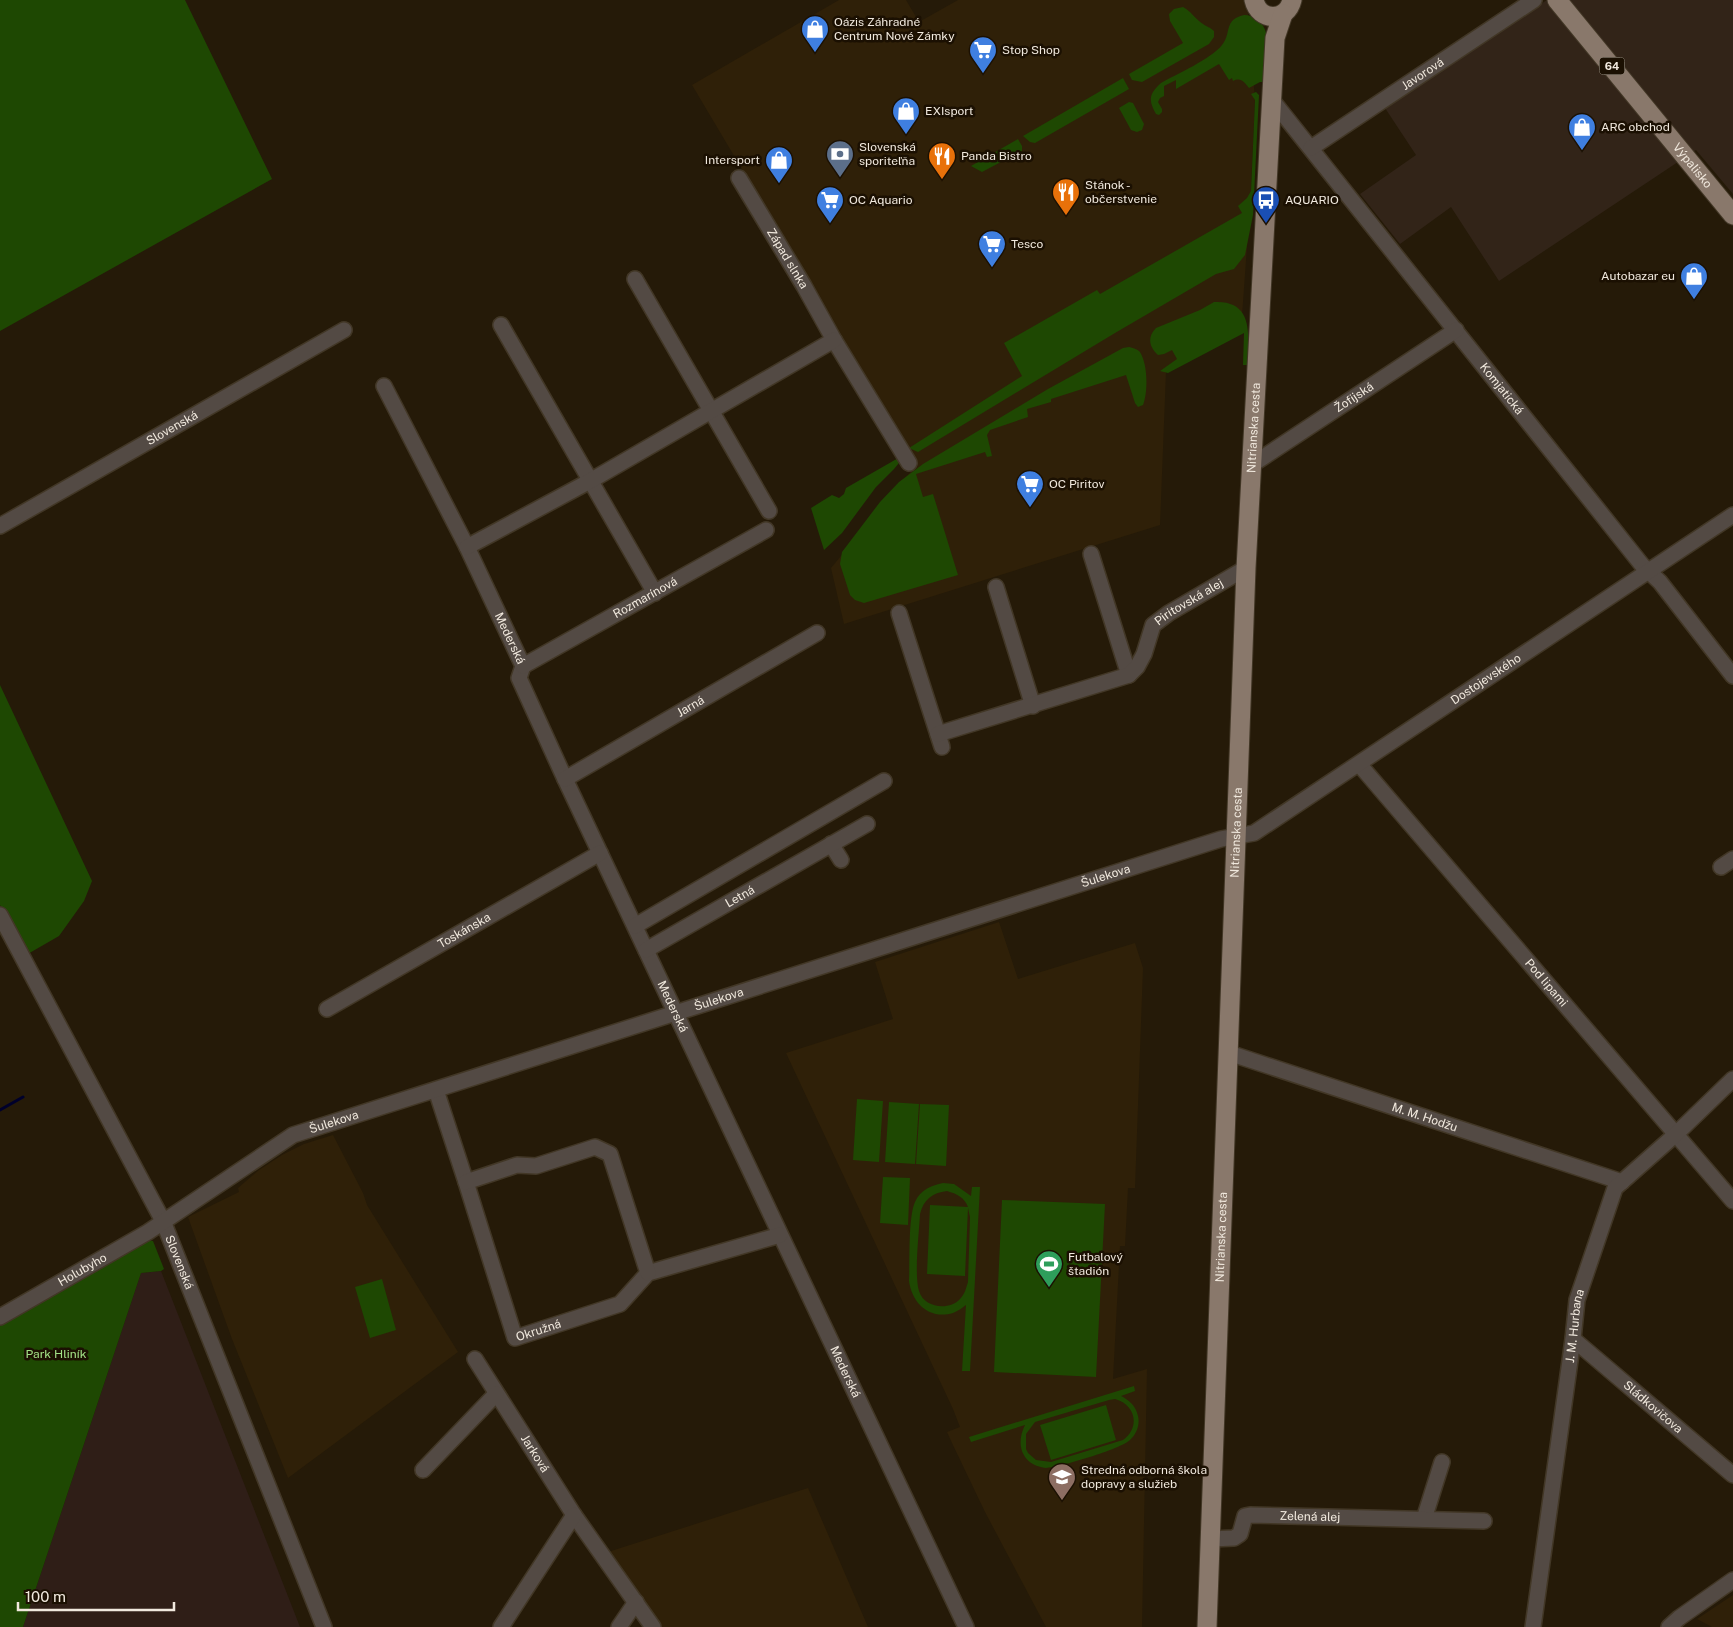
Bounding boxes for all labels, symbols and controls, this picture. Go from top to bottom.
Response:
shop icon: Oázis Záhradné Centrum Nové Zámky [800,14,830,53]
place label: Oázis Záhradné Centrum Nové Zámky [834,15,955,43]
supermarket icon: Stop Shop [968,35,998,74]
place label: Stop Shop [1002,43,1060,57]
street label: Javorová [1399,55,1446,93]
road number: 64 [1600,58,1624,74]
shop icon: EXIsport [891,96,921,135]
place label: EXIsport [925,104,974,118]
shop icon: ARC obchod [1567,112,1597,151]
place label: ARC obchod [1601,120,1670,134]
bank icon: Slovenská sporiteľňa [825,139,855,178]
place label: Slovenská sporiteľňa [859,140,916,168]
street label: Výpalisko [1670,140,1715,191]
restaurant icon: Panda Bistro [927,141,957,180]
shop icon: Intersport [764,145,794,184]
place label: Panda Bistro [961,149,1032,163]
place label: Intersport [705,153,760,167]
restaurant icon: Stánok - občerstvenie [1051,177,1081,216]
place label: Stánok - občerstvenie [1085,178,1157,206]
supermarket icon: OC Aquario [815,185,845,224]
bus stop icon: AQUARIO [1251,185,1281,224]
place label: OC Aquario [849,193,913,207]
place label: AQUARIO [1285,193,1339,207]
street label: Západ slnka [764,226,811,291]
supermarket icon: Tesco [977,229,1007,268]
place label: Tesco [1011,237,1044,251]
shop icon: Autobazar eu [1679,261,1709,300]
place label: Autobazar eu [1601,269,1675,283]
street label: Komjatická [1477,360,1527,417]
street label: Žofijská [1332,379,1376,415]
street label: Nitrianska cesta [1244,382,1263,473]
street label: Slovenská [144,408,200,448]
supermarket icon: OC Piritov [1015,469,1045,508]
place label: OC Piritov [1049,477,1105,491]
street label: Rozmarínová [611,574,680,621]
street label: Piritovská alej [1152,576,1226,628]
street label: Mederská [492,610,528,666]
street label: Dostojevského [1448,651,1524,707]
street label: Jarná [674,693,707,720]
street label: Nitrianska cesta [1228,787,1245,878]
street label: Šulekova [1079,861,1132,890]
street label: Letná [723,883,757,910]
street label: Toskánska [435,910,493,951]
street label: Pod lipami [1522,956,1571,1009]
street label: Mederská [654,979,691,1035]
street label: Šulekova [692,985,745,1014]
street label: M. M. Hodžu [1390,1100,1459,1135]
street label: Šulekova [307,1108,360,1136]
street label: Nitrianska cesta [1213,1192,1230,1283]
street label: Slovenská [162,1233,196,1291]
sports icon: Futbalový štadión [1034,1249,1064,1288]
street label: Holubyho [56,1250,109,1289]
place label: Futbalový štadión [1068,1250,1124,1278]
street label: J. M. Hurbana [1563,1287,1587,1364]
street label: Okružná [514,1317,563,1344]
street label: Mederská [827,1344,863,1400]
park label: Park Hliník [26,1347,87,1361]
street label: Sládkovičova [1620,1378,1686,1436]
street label: Jarková [518,1432,552,1475]
school or university icon: Stredná odborná škola dopravy a služieb [1047,1462,1077,1501]
place label: Stredná odborná škola dopravy a služieb [1081,1463,1207,1491]
street label: Zelená alej [1279,1509,1341,1524]
scale bar [18,1580,174,1612]
text: 100 m [25,1588,66,1605]

